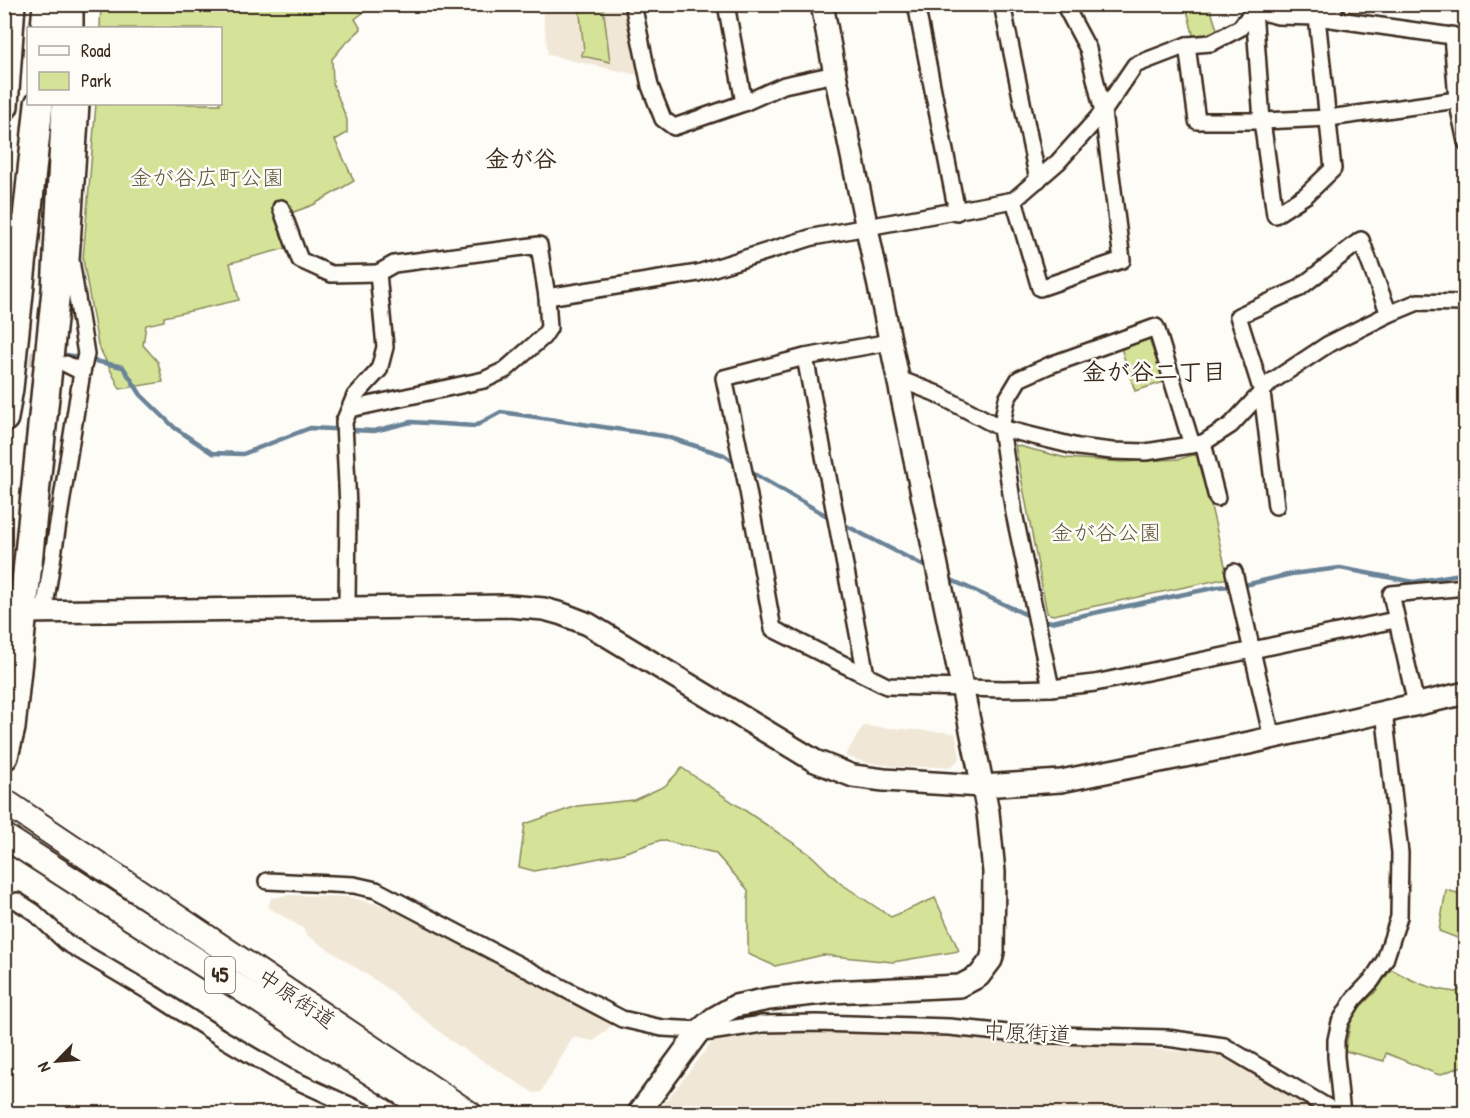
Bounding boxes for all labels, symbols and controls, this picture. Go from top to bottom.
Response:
legend [27,27,222,105]
text: Road [81,38,111,63]
text: Park [81,68,112,93]
district label: 金が谷 [485,142,557,174]
park label: 金が谷広町公園 [130,162,284,192]
district label: 金が谷二丁目 [1082,355,1226,387]
park label: 金が谷公園 [1051,517,1161,547]
road number: 45 [205,957,235,993]
street label: 中原街道 [252,961,342,1035]
street label: 中原街道 [982,1015,1072,1049]
north arrow [27,1031,87,1091]
text: N [31,1058,55,1076]

